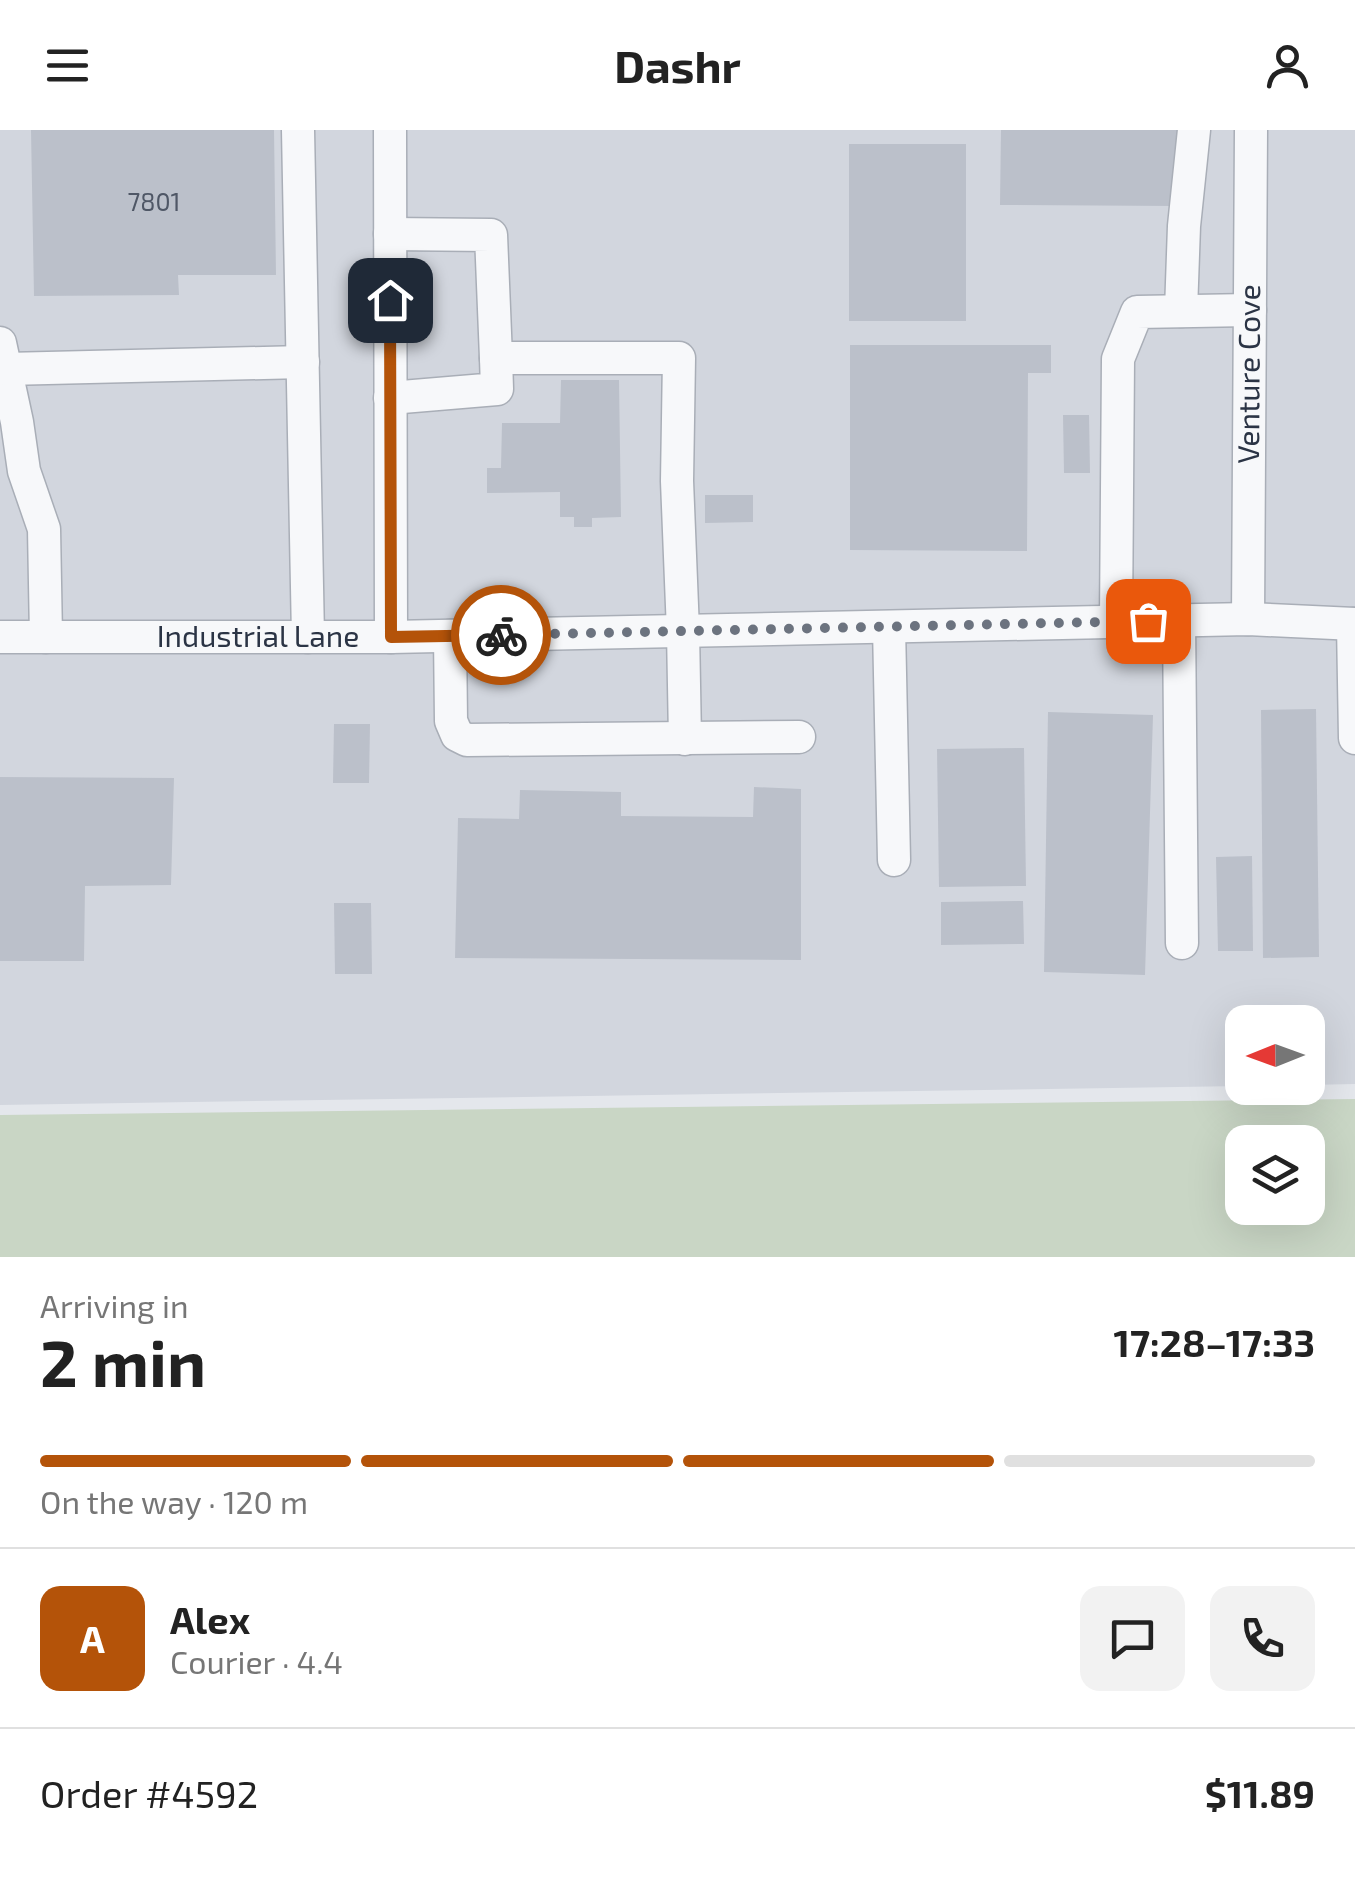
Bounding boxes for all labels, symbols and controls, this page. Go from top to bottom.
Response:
icon: menu [40,38,95,93]
text: Dashr [614,38,741,92]
icon: person [1260,38,1315,93]
house number: 7801 [127,186,181,216]
pin [348,258,433,343]
icon: home [363,273,418,328]
street label: Venture Cove [1229,284,1266,464]
pin [1106,579,1191,664]
courier [451,585,551,685]
icon: bag [1121,594,1176,649]
icon: bike [474,608,529,663]
street label: Industrial Lane [157,617,359,653]
north arrow [1225,1005,1325,1105]
map controls [1225,1005,1325,1225]
button: layers [1225,1125,1325,1225]
text: Arriving in [40,1286,189,1324]
text: 17:28–17:33 [1114,1319,1315,1365]
text: 2 min [40,1322,206,1400]
text: On the way · 120 m [40,1482,308,1520]
button: chat [1080,1586,1185,1691]
button: phone [1210,1586,1315,1691]
text: Alex [170,1596,250,1642]
text: A [80,1615,105,1661]
text: Courier · 4.4 [170,1642,343,1680]
text: Order #4592 [40,1770,258,1816]
text: $11.89 [1205,1770,1315,1816]

